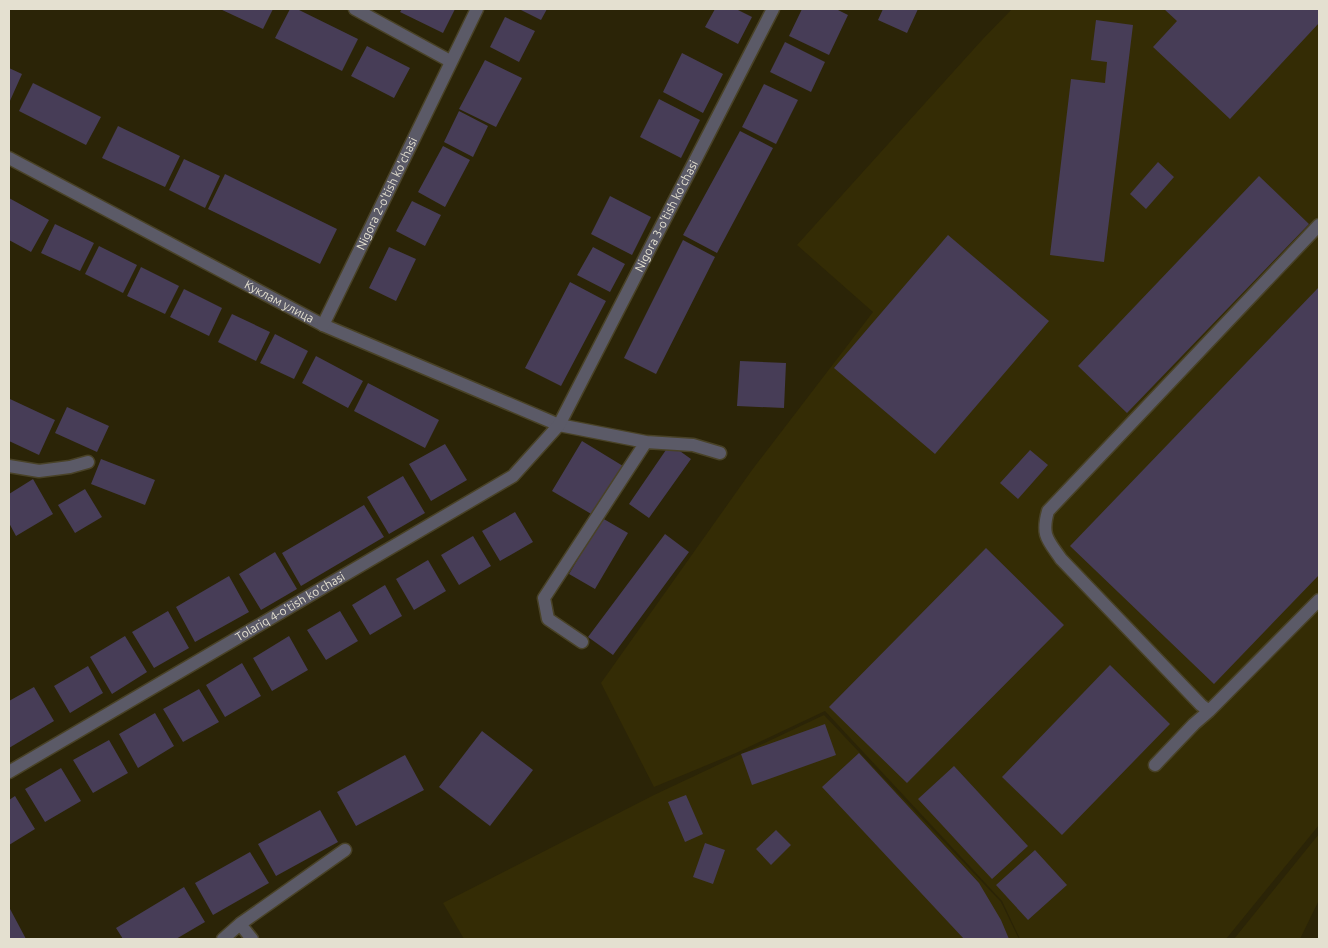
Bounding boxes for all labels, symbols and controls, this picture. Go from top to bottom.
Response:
street label: Nigora 2-o'tish ko'chasi [354,135,419,252]
street label: Nigora 3-o'tish ko'chasi [632,158,700,274]
street label: Куклам улица [242,278,316,325]
street label: Tolariq 4-o'tish ko'chasi [233,569,347,644]

